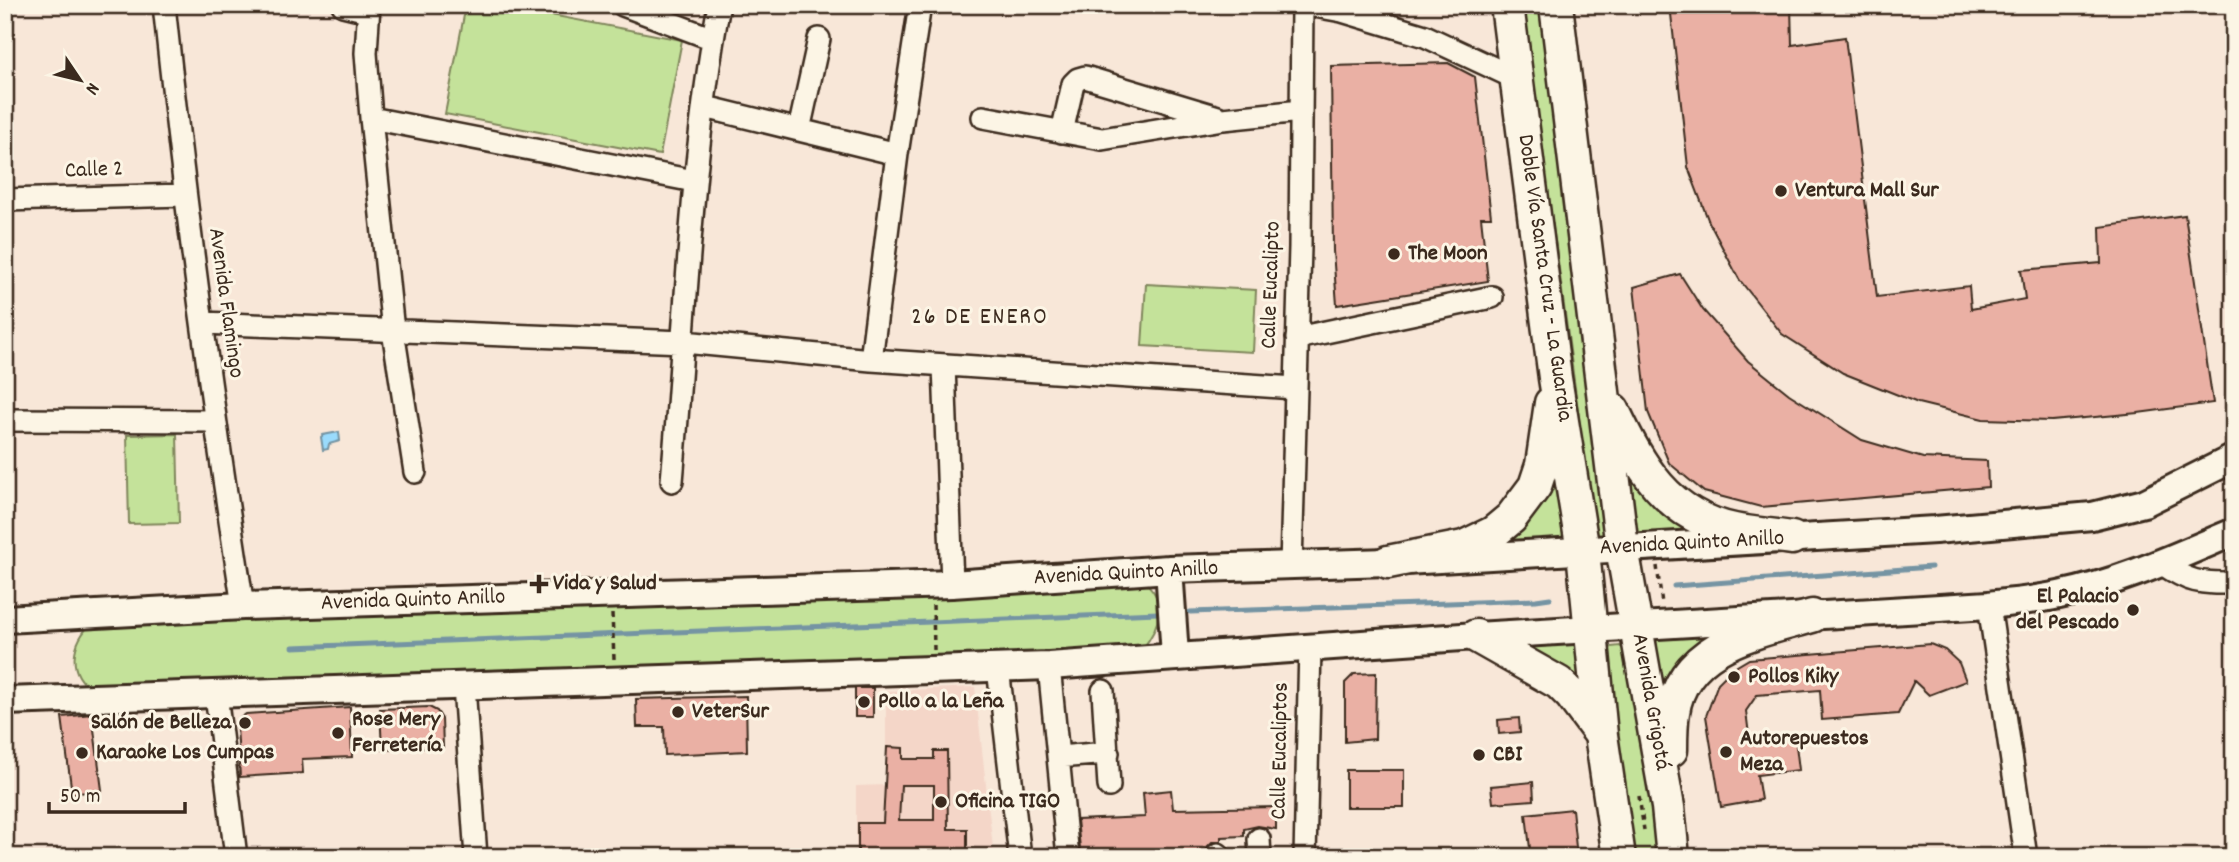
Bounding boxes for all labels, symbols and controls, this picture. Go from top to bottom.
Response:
north arrow [46,46,116,116]
text: N [77,76,105,99]
street label: Doble Vía Santa Cruz - La Guardia [1508,132,1581,425]
street label: Calle 2 [64,153,124,189]
place label: Ventura Mall Sur [1795,175,1939,208]
marker: Ventura Mall Sur [1773,183,1789,199]
street label: Calle Eucalipto [1253,221,1291,349]
street label: Avenida Flamingo [198,226,252,380]
place label: The Moon [1408,238,1488,271]
marker: The Moon [1386,246,1402,262]
district label: 26 DE ENERO [911,301,1049,335]
street label: Avenida Quinto Anillo [1599,523,1785,565]
street label: Avenida Quinto Anillo [1033,553,1219,595]
place label: Vida y Salud [553,568,657,601]
marker: Vida y Salud [531,576,547,592]
street label: Avenida Quinto Anillo [320,581,506,621]
place label: El Palacio del Pescado [2016,581,2119,640]
marker: El Palacio del Pescado [2125,602,2141,618]
street label: Avenida Grigotá [1622,631,1678,774]
place label: Pollos Kiky [1748,661,1840,694]
marker: Pollos Kiky [1726,669,1742,685]
street label: Calle Eucaliptos [1263,682,1299,820]
place label: Pollo a la Leña [878,686,1005,719]
marker: Pollo a la Leña [856,694,872,710]
place label: VeterSur [692,696,769,729]
place label: Rose Mery Ferretería [352,704,443,763]
marker: VeterSur [670,704,686,720]
place label: Salón de Belleza [91,707,232,740]
marker: Salón de Belleza [237,715,253,731]
place label: Autorepuestos Meza [1740,723,1869,782]
marker: Rose Mery Ferretería [330,725,346,741]
place label: Karaoke Los Cumpas [96,737,275,770]
place label: CBI [1493,739,1523,772]
marker: Autorepuestos Meza [1718,744,1734,760]
marker: Karaoke Los Cumpas [74,745,90,761]
marker: CBI [1471,747,1487,763]
scale bar [49,771,186,815]
text: 50 m [60,783,100,813]
place label: Oficina TIGO [955,786,1060,819]
marker: Oficina TIGO [933,794,949,810]

